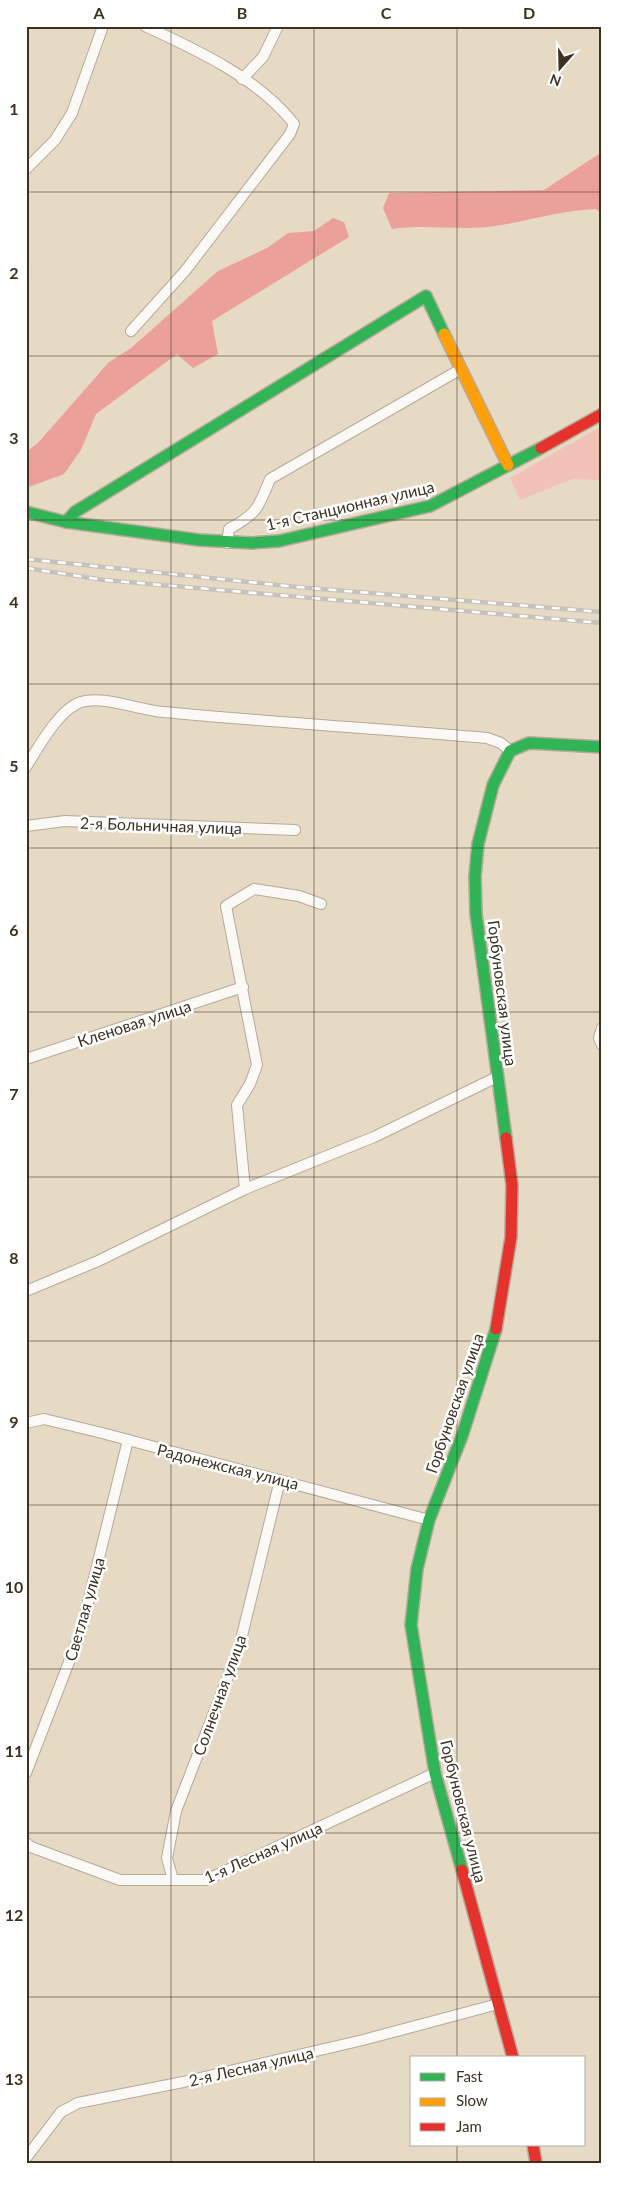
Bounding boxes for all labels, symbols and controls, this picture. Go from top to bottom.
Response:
text: A [92,3,105,22]
text: B [237,3,247,22]
text: C [381,3,392,22]
text: D [523,3,535,22]
north arrow [536,42,586,92]
text: N [547,71,563,91]
text: 1 [9,99,19,118]
text: 2 [9,263,19,282]
text: 3 [9,428,19,447]
street label: 1-я Станционная улица [264,476,436,534]
text: 4 [9,592,19,611]
text: 5 [9,756,19,775]
street label: 2-я Больничная улица [80,813,242,837]
street label: Горбуновская улица [485,919,521,1067]
text: 6 [9,920,19,939]
street label: Кленовая улица [75,996,193,1050]
text: 7 [9,1084,19,1103]
text: 8 [9,1248,19,1267]
street label: Горбуновская улица [421,1331,487,1475]
text: 9 [9,1412,19,1431]
street label: Радонежская улица [155,1439,301,1493]
street label: Светлая улица [60,1555,108,1663]
text: 10 [5,1577,23,1596]
street label: Солнечная улица [188,1632,250,1758]
street label: Горбуновская улица [437,1737,491,1885]
text: 11 [5,1741,23,1760]
street label: 1-я Лесная улица [201,1817,325,1887]
text: 12 [5,1905,23,1924]
street label: 2-я Лесная улица [187,2042,315,2090]
legend [410,2056,586,2146]
text: Fast [456,2067,483,2085]
text: 13 [5,2069,23,2088]
text: Slow [456,2091,488,2109]
text: Jam [456,2117,482,2135]

